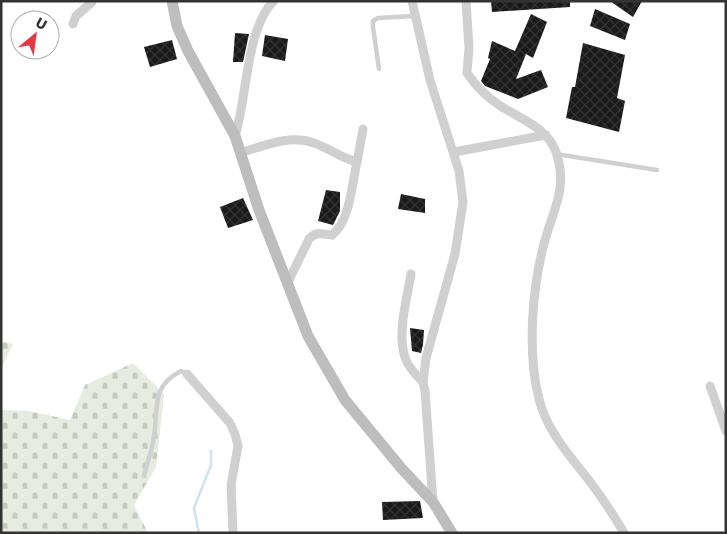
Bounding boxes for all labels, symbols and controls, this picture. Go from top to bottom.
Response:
north arrow [10,10,60,60]
text: U [33,13,50,33]

